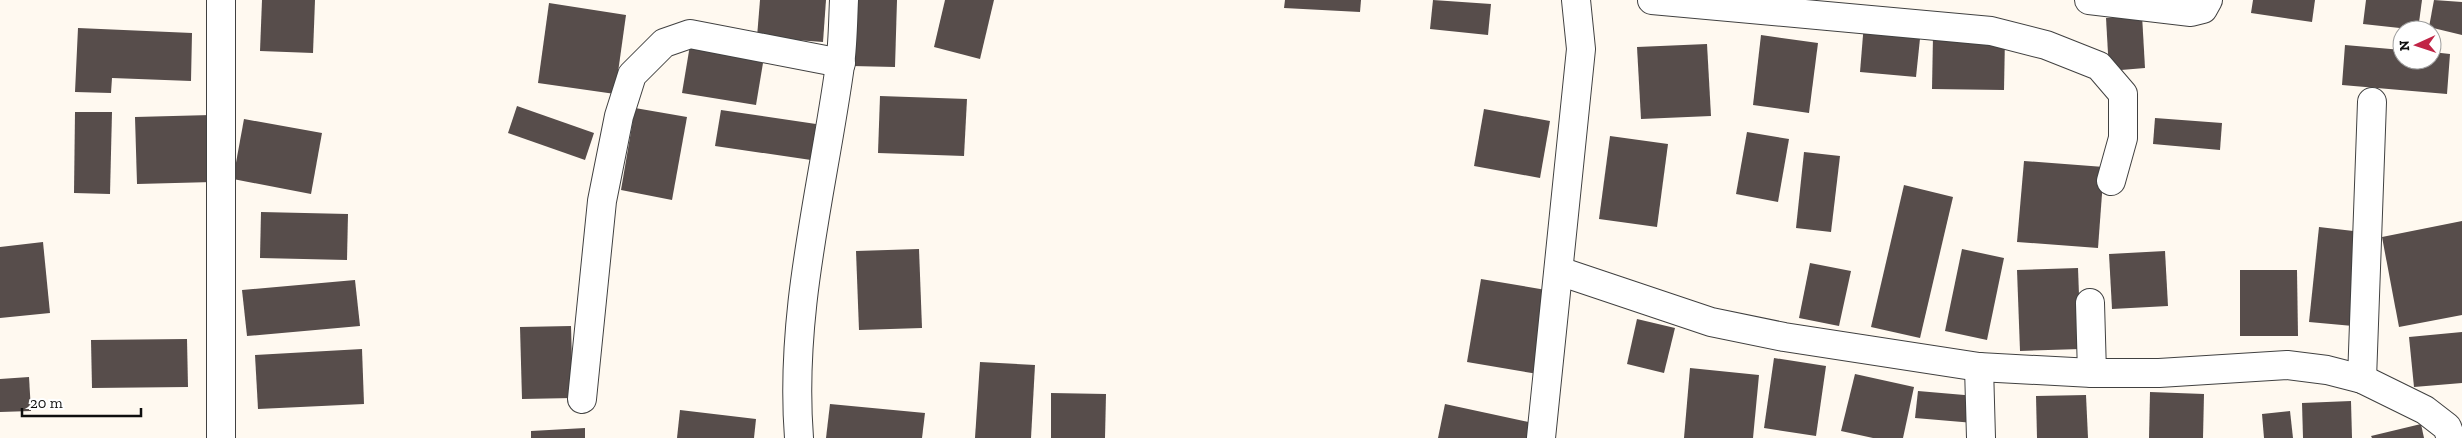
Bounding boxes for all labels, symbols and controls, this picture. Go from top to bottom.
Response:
north arrow [2392,20,2442,70]
text: N [2396,40,2413,51]
scale bar [22,386,141,418]
text: 20 m [30,394,63,412]

